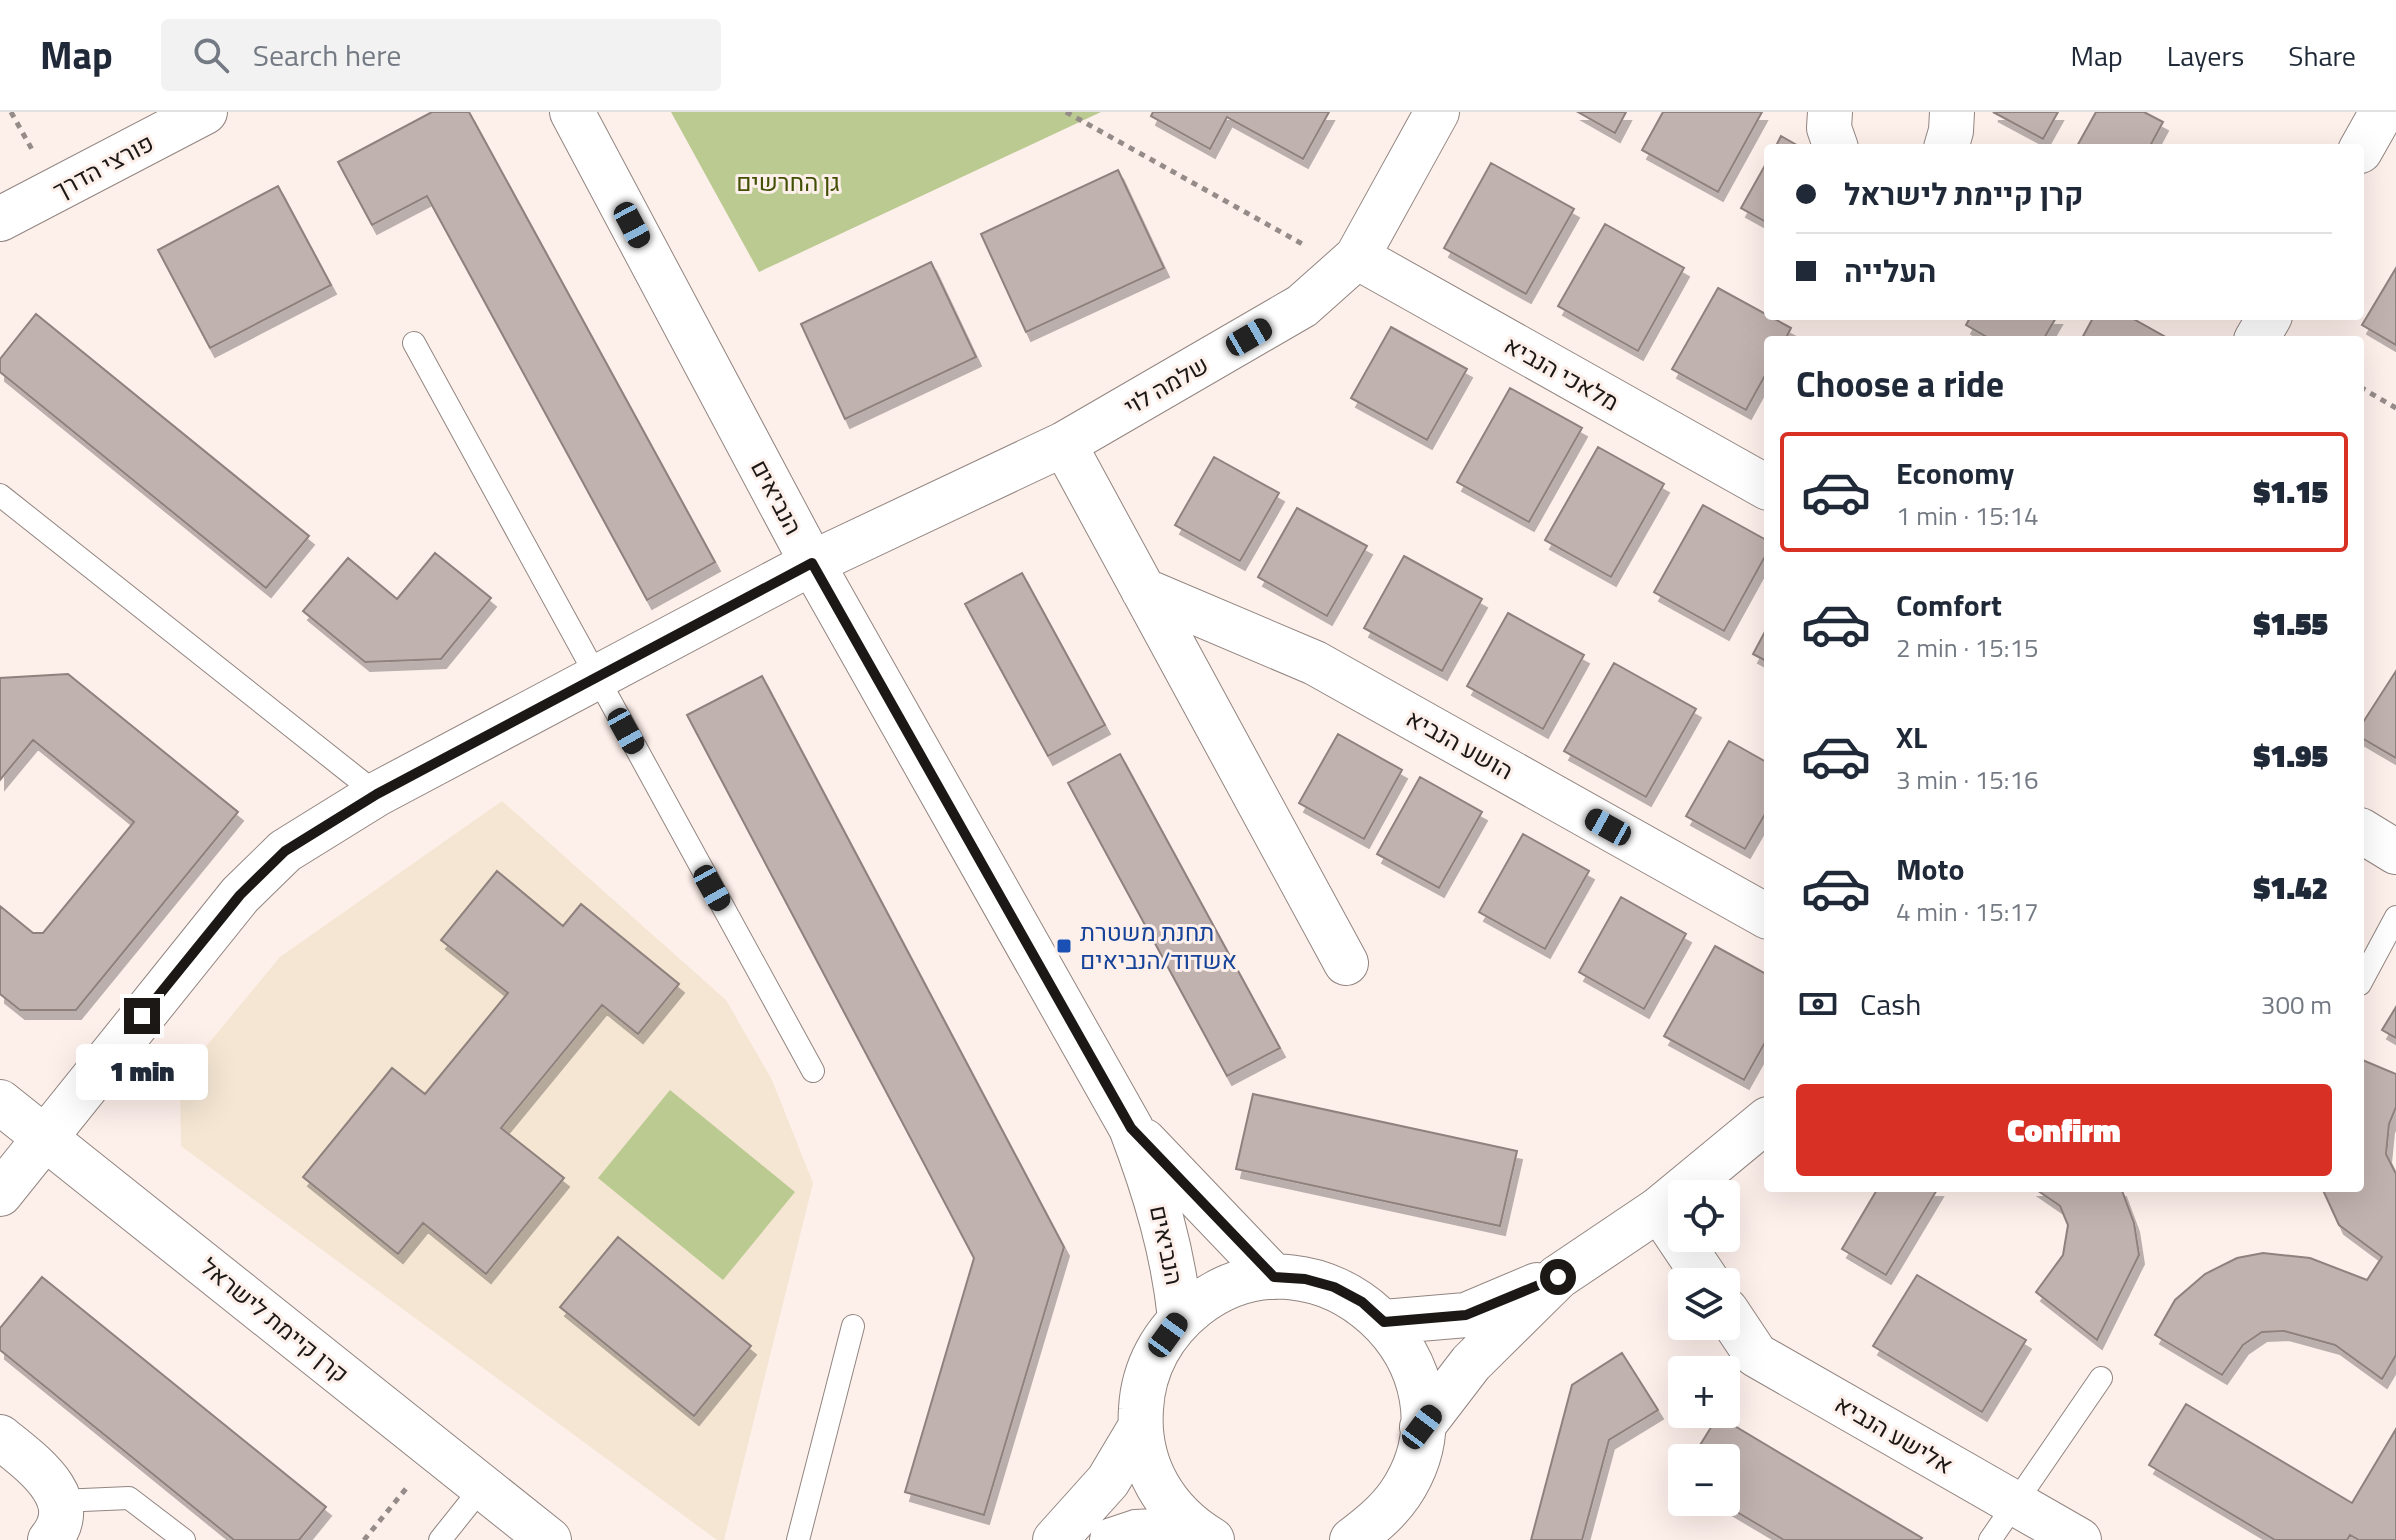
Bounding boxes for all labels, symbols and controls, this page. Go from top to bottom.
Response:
search box [161,19,721,91]
text: Map [40,26,113,84]
text: Search here [253,32,402,78]
icon: search [189,33,233,77]
text: Map [2070,34,2123,77]
text: Layers [2167,34,2244,77]
text: Share [2288,34,2356,77]
street label: פורצי הדרך [46,124,160,208]
park label: גן החרשים [736,164,840,200]
text: קרן קיימת לישראל [1844,171,2084,217]
car [610,198,654,252]
text: העלייה [1844,248,1937,294]
car [1222,315,1276,359]
street label: מלאכי הנביא [1498,327,1626,419]
street label: שלמה לוי [1117,346,1215,424]
text: Choose a ride [1796,356,2004,411]
text: Economy [1896,450,2014,496]
street label: הנביאים [742,453,812,541]
icon: car [1800,456,1872,528]
text: $1.15 [2254,469,2328,515]
text: 1 min · 15:14 [1896,496,2039,535]
text: Comfort [1896,582,2002,628]
icon: car [1800,588,1872,660]
text: $1.55 [2254,601,2328,647]
text: 2 min · 15:15 [1896,628,2039,667]
street label: הושע הנביא [1400,700,1520,788]
car [604,704,648,758]
text: XL [1896,714,1927,760]
icon: car [1800,720,1872,792]
text: $1.95 [2254,733,2328,779]
text: 3 min · 15:16 [1896,760,2039,799]
car [1581,805,1635,849]
text: Moto [1896,846,1964,892]
icon: car [1800,852,1872,924]
car [690,861,734,915]
text: $1.42 [2254,865,2328,911]
text: 4 min · 15:17 [1896,892,2039,931]
place label: תחנת משטרת אשדוד/הנביאים [1080,914,1237,978]
marker: תחנת משטרת אשדוד/הנביאים [1055,937,1073,955]
text: Cash [1860,981,1921,1027]
icon: cash [1796,982,1840,1026]
text: 300 m [2261,985,2332,1024]
route end [124,998,160,1034]
callout: 1 min [76,1044,208,1100]
text: 1 min [110,1052,174,1091]
button: Confirm [1796,1084,2332,1176]
map controls [1668,1180,1740,1516]
button: locate [1668,1180,1740,1252]
street label: הנביאים [1141,1202,1193,1288]
street label: קרן קיימת לישראל [193,1249,357,1391]
route start [1540,1259,1576,1295]
button: layers [1668,1268,1740,1340]
car [1144,1309,1192,1361]
button: + [1668,1356,1740,1428]
street label: אלישע הנביא [1828,1386,1960,1482]
car [1398,1401,1446,1453]
button: − [1668,1444,1740,1516]

